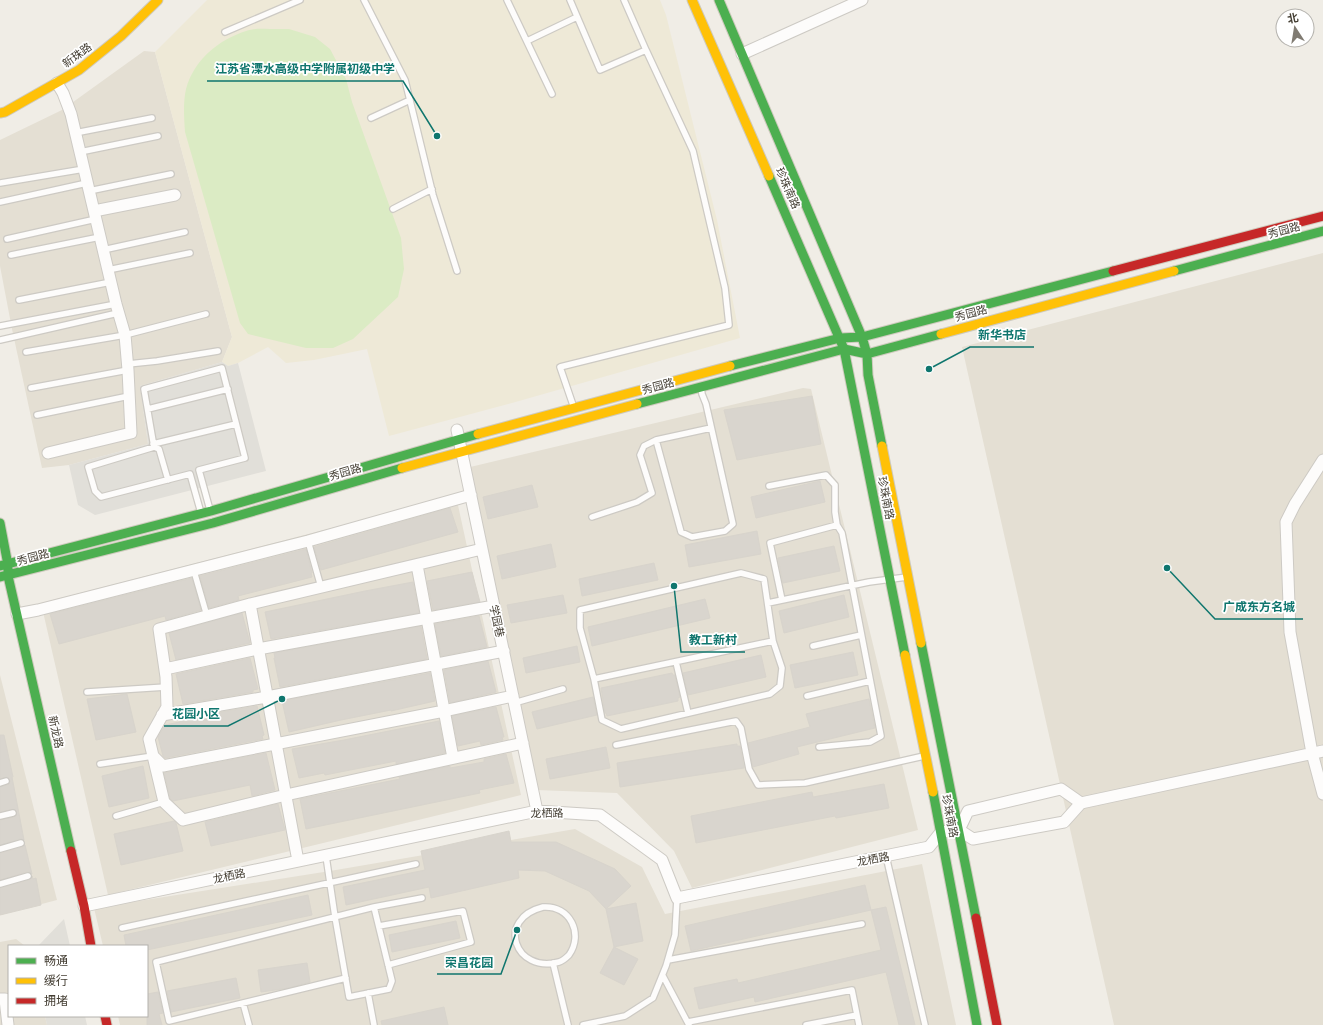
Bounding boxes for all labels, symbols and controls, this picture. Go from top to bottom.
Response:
north arrow [1275,8,1315,48]
text: 北 [1286,10,1300,25]
street label: 新珠路 [60,40,94,70]
callout: 江苏省溧水高级中学附属初级中学 [207,57,403,81]
text: 江苏省溧水高级中学附属初级中学 [215,61,395,76]
street label: 珍珠南路 [774,165,803,211]
street label: 秀园路 [1266,219,1301,240]
street label: 秀园路 [953,302,988,323]
callout: 新华书店 [970,323,1034,347]
text: 新华书店 [978,327,1026,342]
street label: 秀园路 [640,375,675,396]
street label: 秀园路 [327,461,363,482]
street label: 珍珠南路 [876,475,897,521]
street label: 秀园路 [15,546,50,567]
callout: 广成东方名城 [1215,595,1303,619]
text: 广成东方名城 [1223,599,1295,614]
street label: 学园巷 [488,603,507,638]
callout: 教工新村 [681,628,745,652]
text: 教工新村 [689,632,737,647]
callout: 花园小区 [164,702,228,726]
text: 花园小区 [172,706,220,721]
street label: 新龙路 [46,714,67,749]
street label: 珍珠南路 [940,793,961,839]
street label: 龙栖路 [530,806,564,819]
street label: 龙栖路 [855,849,890,868]
street label: 龙栖路 [211,866,246,885]
legend [8,945,148,1017]
callout: 荣昌花园 [437,950,501,974]
text: 畅通 [44,953,68,968]
text: 荣昌花园 [445,955,493,970]
text: 缓行 [44,973,68,988]
text: 拥堵 [44,993,68,1008]

